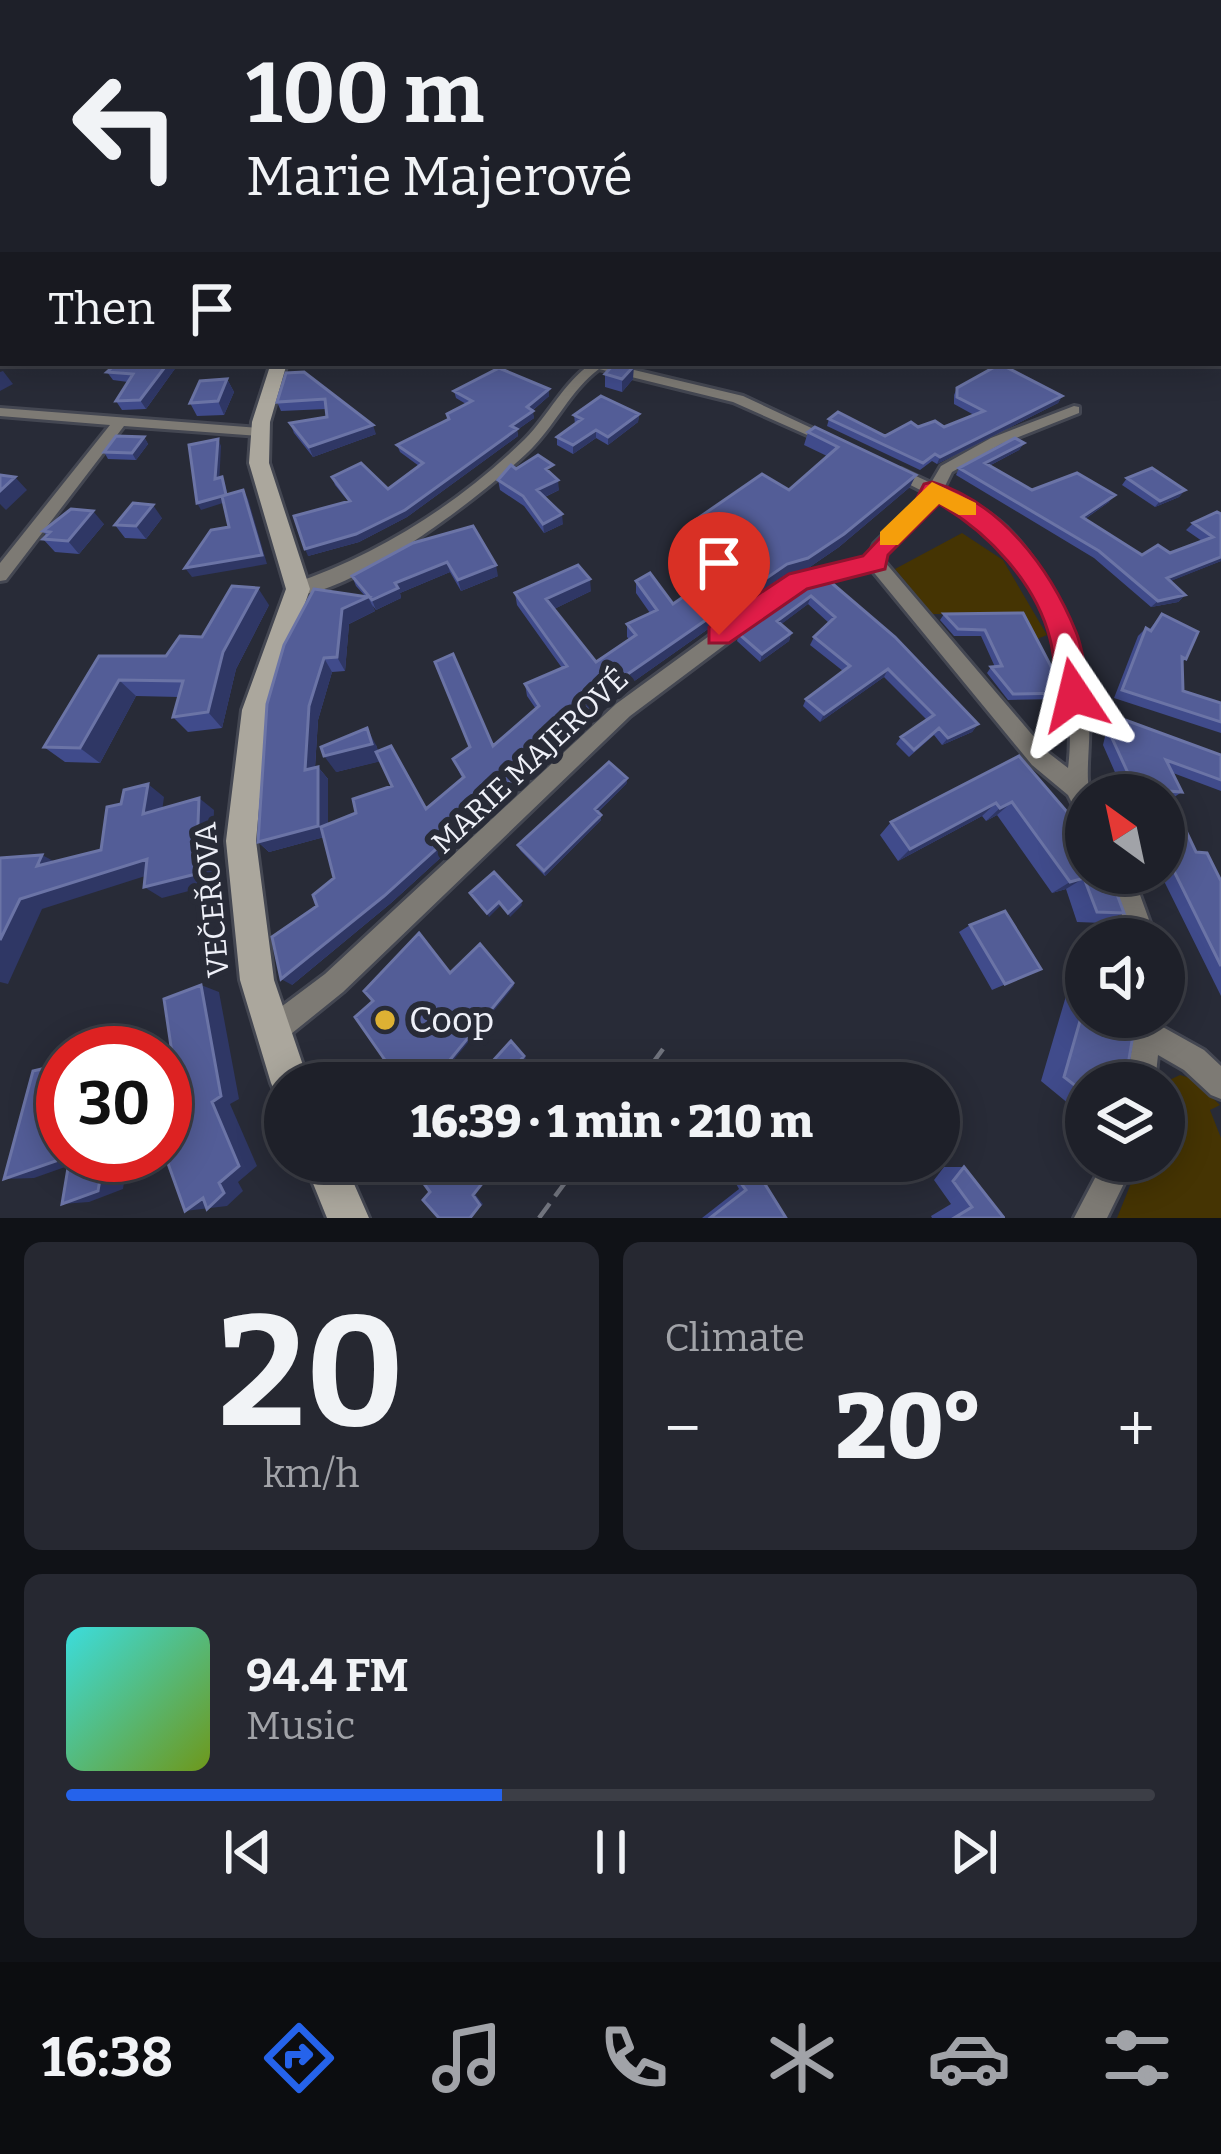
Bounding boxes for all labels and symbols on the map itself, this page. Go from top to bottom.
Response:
pin [668,512,770,635]
position arrow [1011,632,1137,758]
street label: MARIE MAJEROVÉ [425,661,635,861]
north arrow [1065,774,1185,894]
street label: VEČEŘOVA [187,820,237,979]
place label: Coop [409,998,494,1042]
marker: Coop [372,1007,398,1033]
speed limit sign: 30 [36,1026,192,1182]

